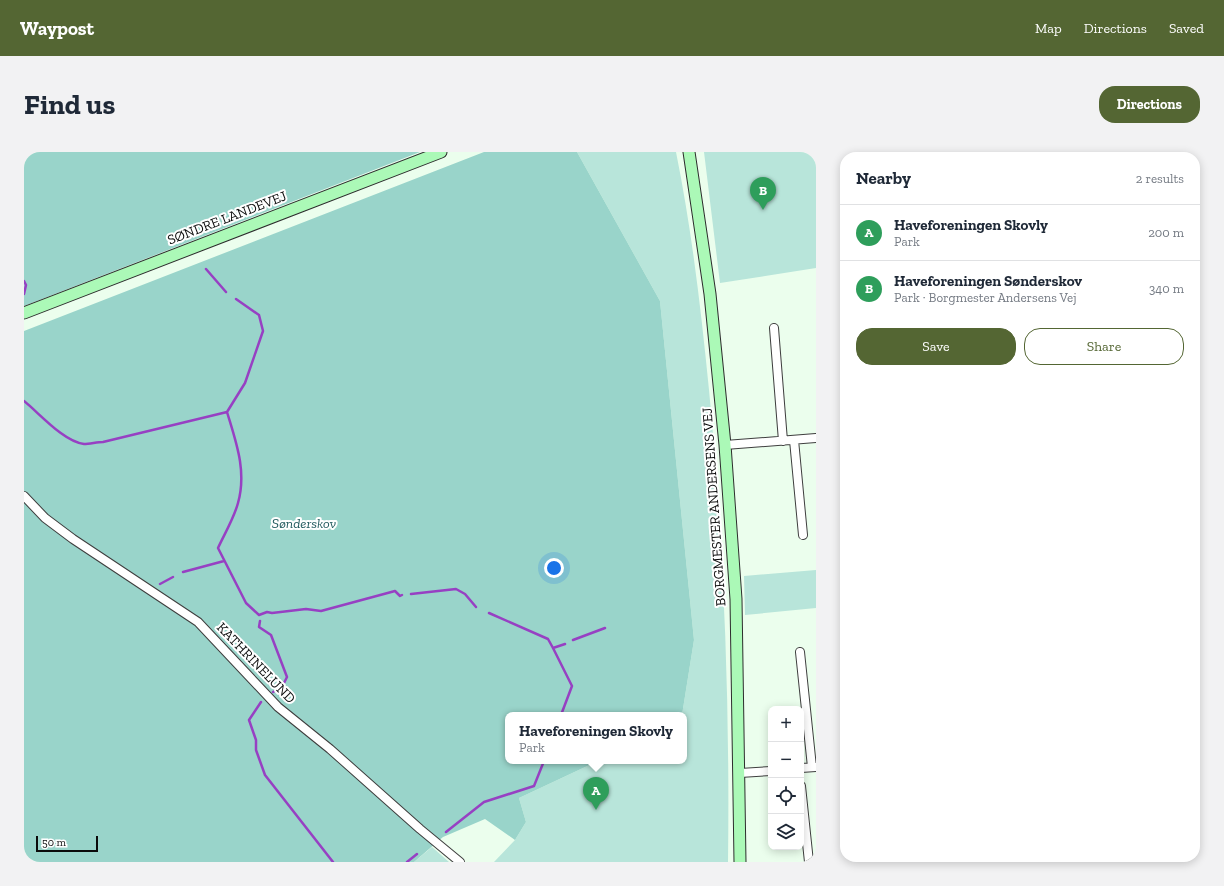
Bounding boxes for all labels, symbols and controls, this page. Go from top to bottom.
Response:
text: Waypost [20,17,94,40]
text: Map [1035,20,1062,37]
text: Directions [1084,20,1147,37]
text: Saved [1169,20,1204,37]
button: Directions [1099,86,1200,123]
text: Find us [24,88,115,121]
text: Nearby [856,168,911,188]
text: 2 results [1136,171,1184,186]
pin: B [750,177,776,210]
street label: SØNDRE LANDEVEJ [165,187,289,249]
text: Haveforeningen Skovly [894,216,1048,234]
text: A [865,225,873,240]
text: 200 m [1148,225,1184,240]
text: Park [894,234,920,249]
text: Haveforeningen Sønderskov [894,272,1082,290]
text: B [865,281,873,296]
text: 340 m [1149,281,1184,296]
text: Park · Borgmester Andersens Vej [894,290,1076,305]
button: Save [856,328,1016,365]
button: Share [1024,328,1184,365]
street label: BORGMESTER ANDERSENS VEJ [699,407,729,607]
park label: Sønderskov [272,515,337,532]
your location [544,558,564,578]
street label: KATHRINELUND [213,619,299,707]
map controls [768,706,804,850]
button: + [768,706,804,742]
popup [505,712,687,764]
text: Haveforeningen Skovly [519,722,673,740]
text: Park [519,740,545,755]
button: − [768,742,804,778]
pin: A [583,777,609,810]
button: locate [768,778,804,814]
button: layers [768,814,804,850]
scale bar [36,834,98,853]
text: 50 m [42,836,66,849]

